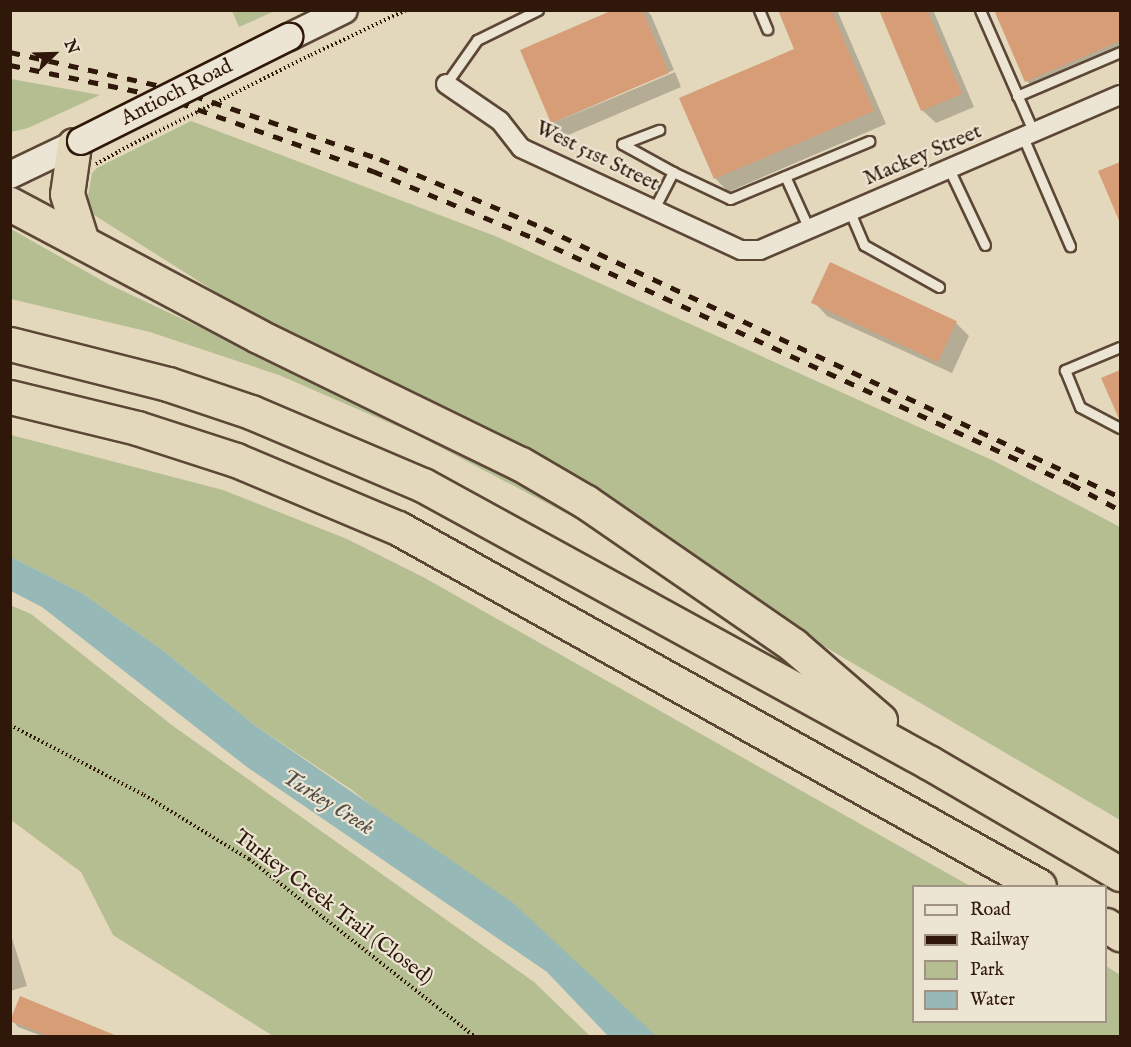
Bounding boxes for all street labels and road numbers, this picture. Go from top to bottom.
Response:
street label: Antioch Road [117,54,237,132]
street label: West 51st Street [531,116,663,198]
street label: Mackey Street [860,120,986,192]
street label: Turkey Creek Trail (Closed) [228,825,438,991]

